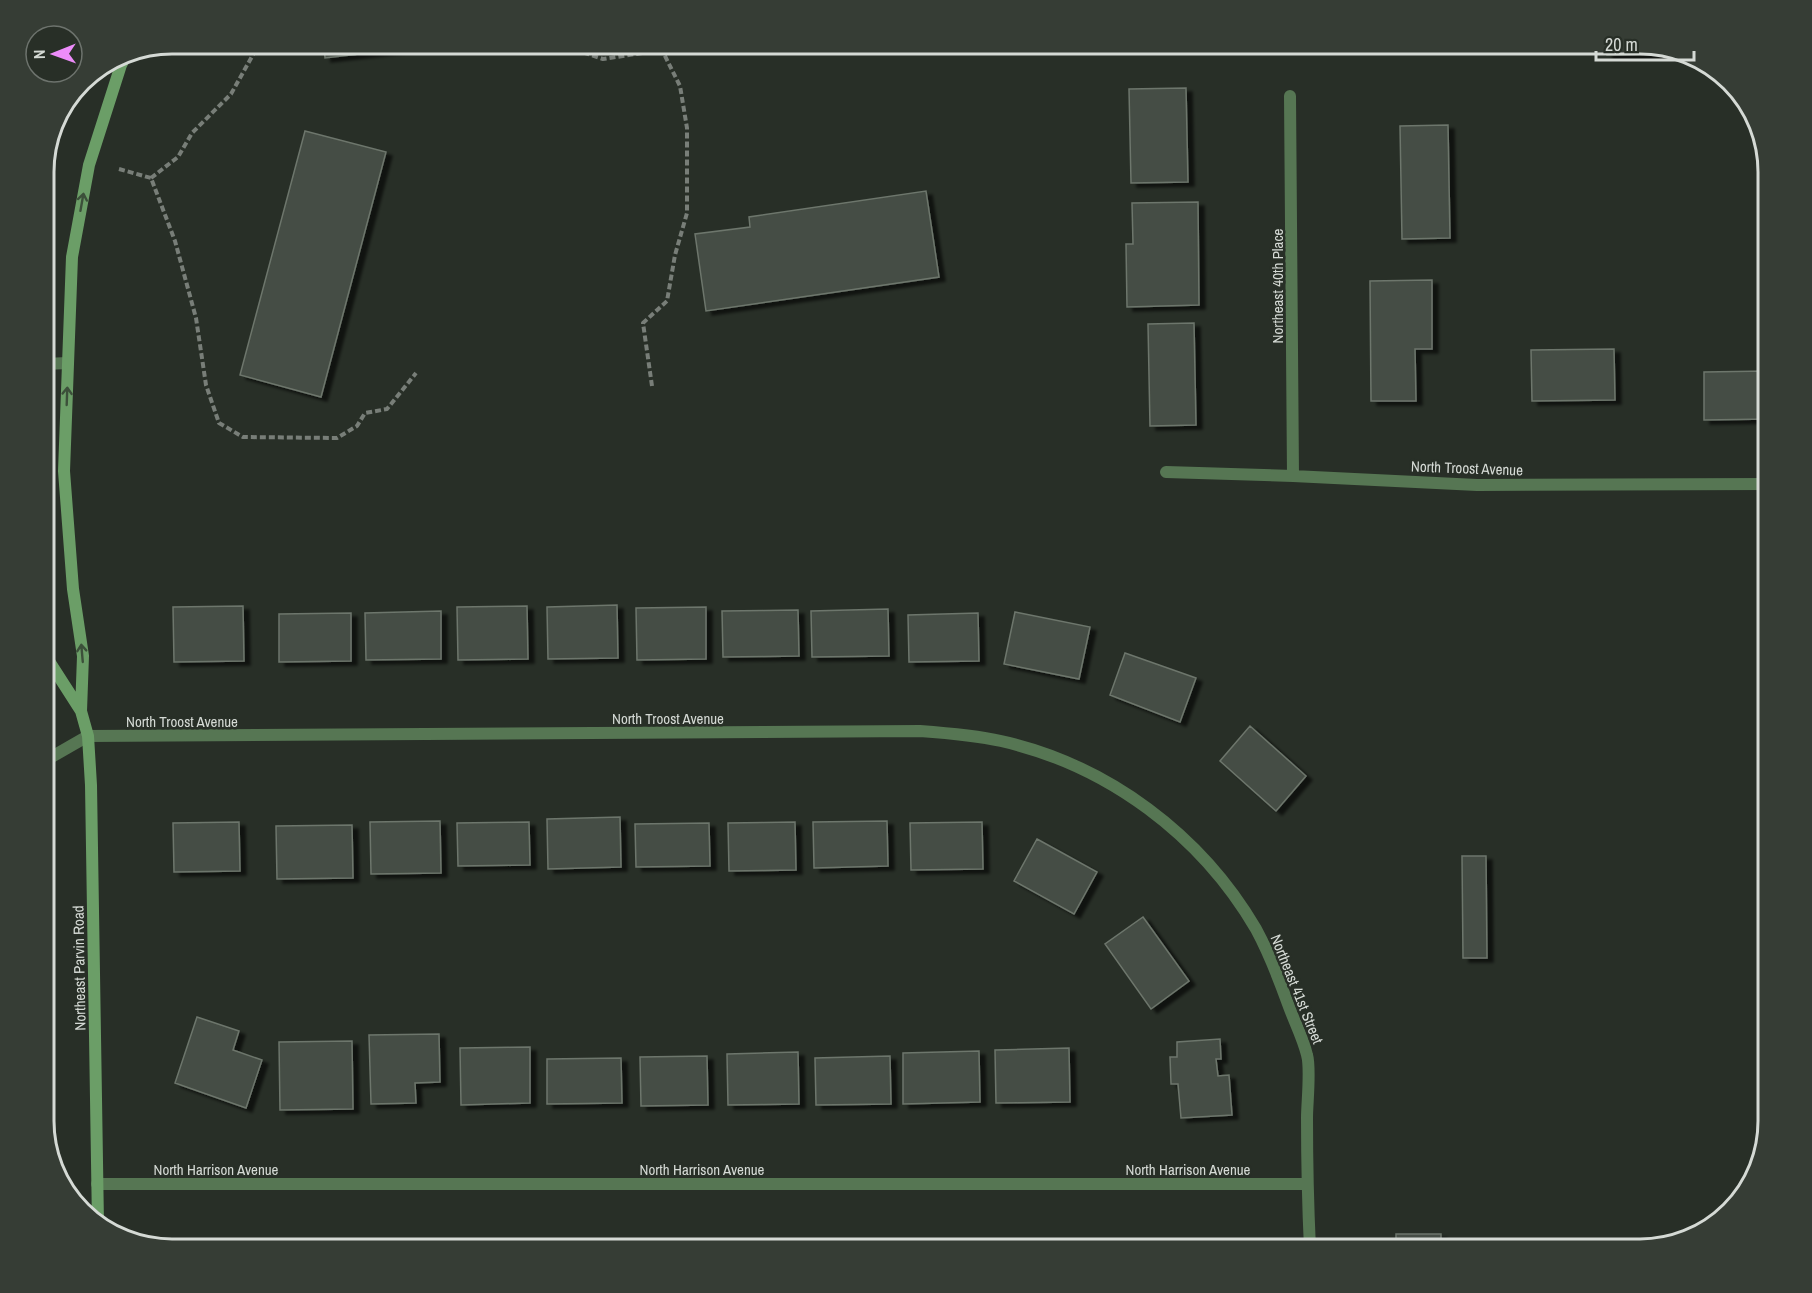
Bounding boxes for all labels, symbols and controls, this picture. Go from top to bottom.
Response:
north arrow [24,24,84,84]
scale bar [1596,24,1694,62]
text: 20 m [1605,32,1638,57]
text: N [28,49,50,59]
one-way arrow [77,193,88,212]
street label: Northeast 40th Place [1267,228,1288,343]
one-way arrow [61,386,72,406]
street label: North Troost Avenue [1411,456,1523,480]
one-way arrow [76,643,87,663]
street label: North Troost Avenue [612,708,724,729]
street label: North Troost Avenue [126,711,238,732]
street label: Northeast Parvin Road [67,905,91,1031]
street label: Northeast 41st Street [1265,931,1329,1047]
street label: North Harrison Avenue [154,1159,279,1180]
street label: North Harrison Avenue [640,1159,765,1180]
street label: North Harrison Avenue [1126,1159,1251,1180]

